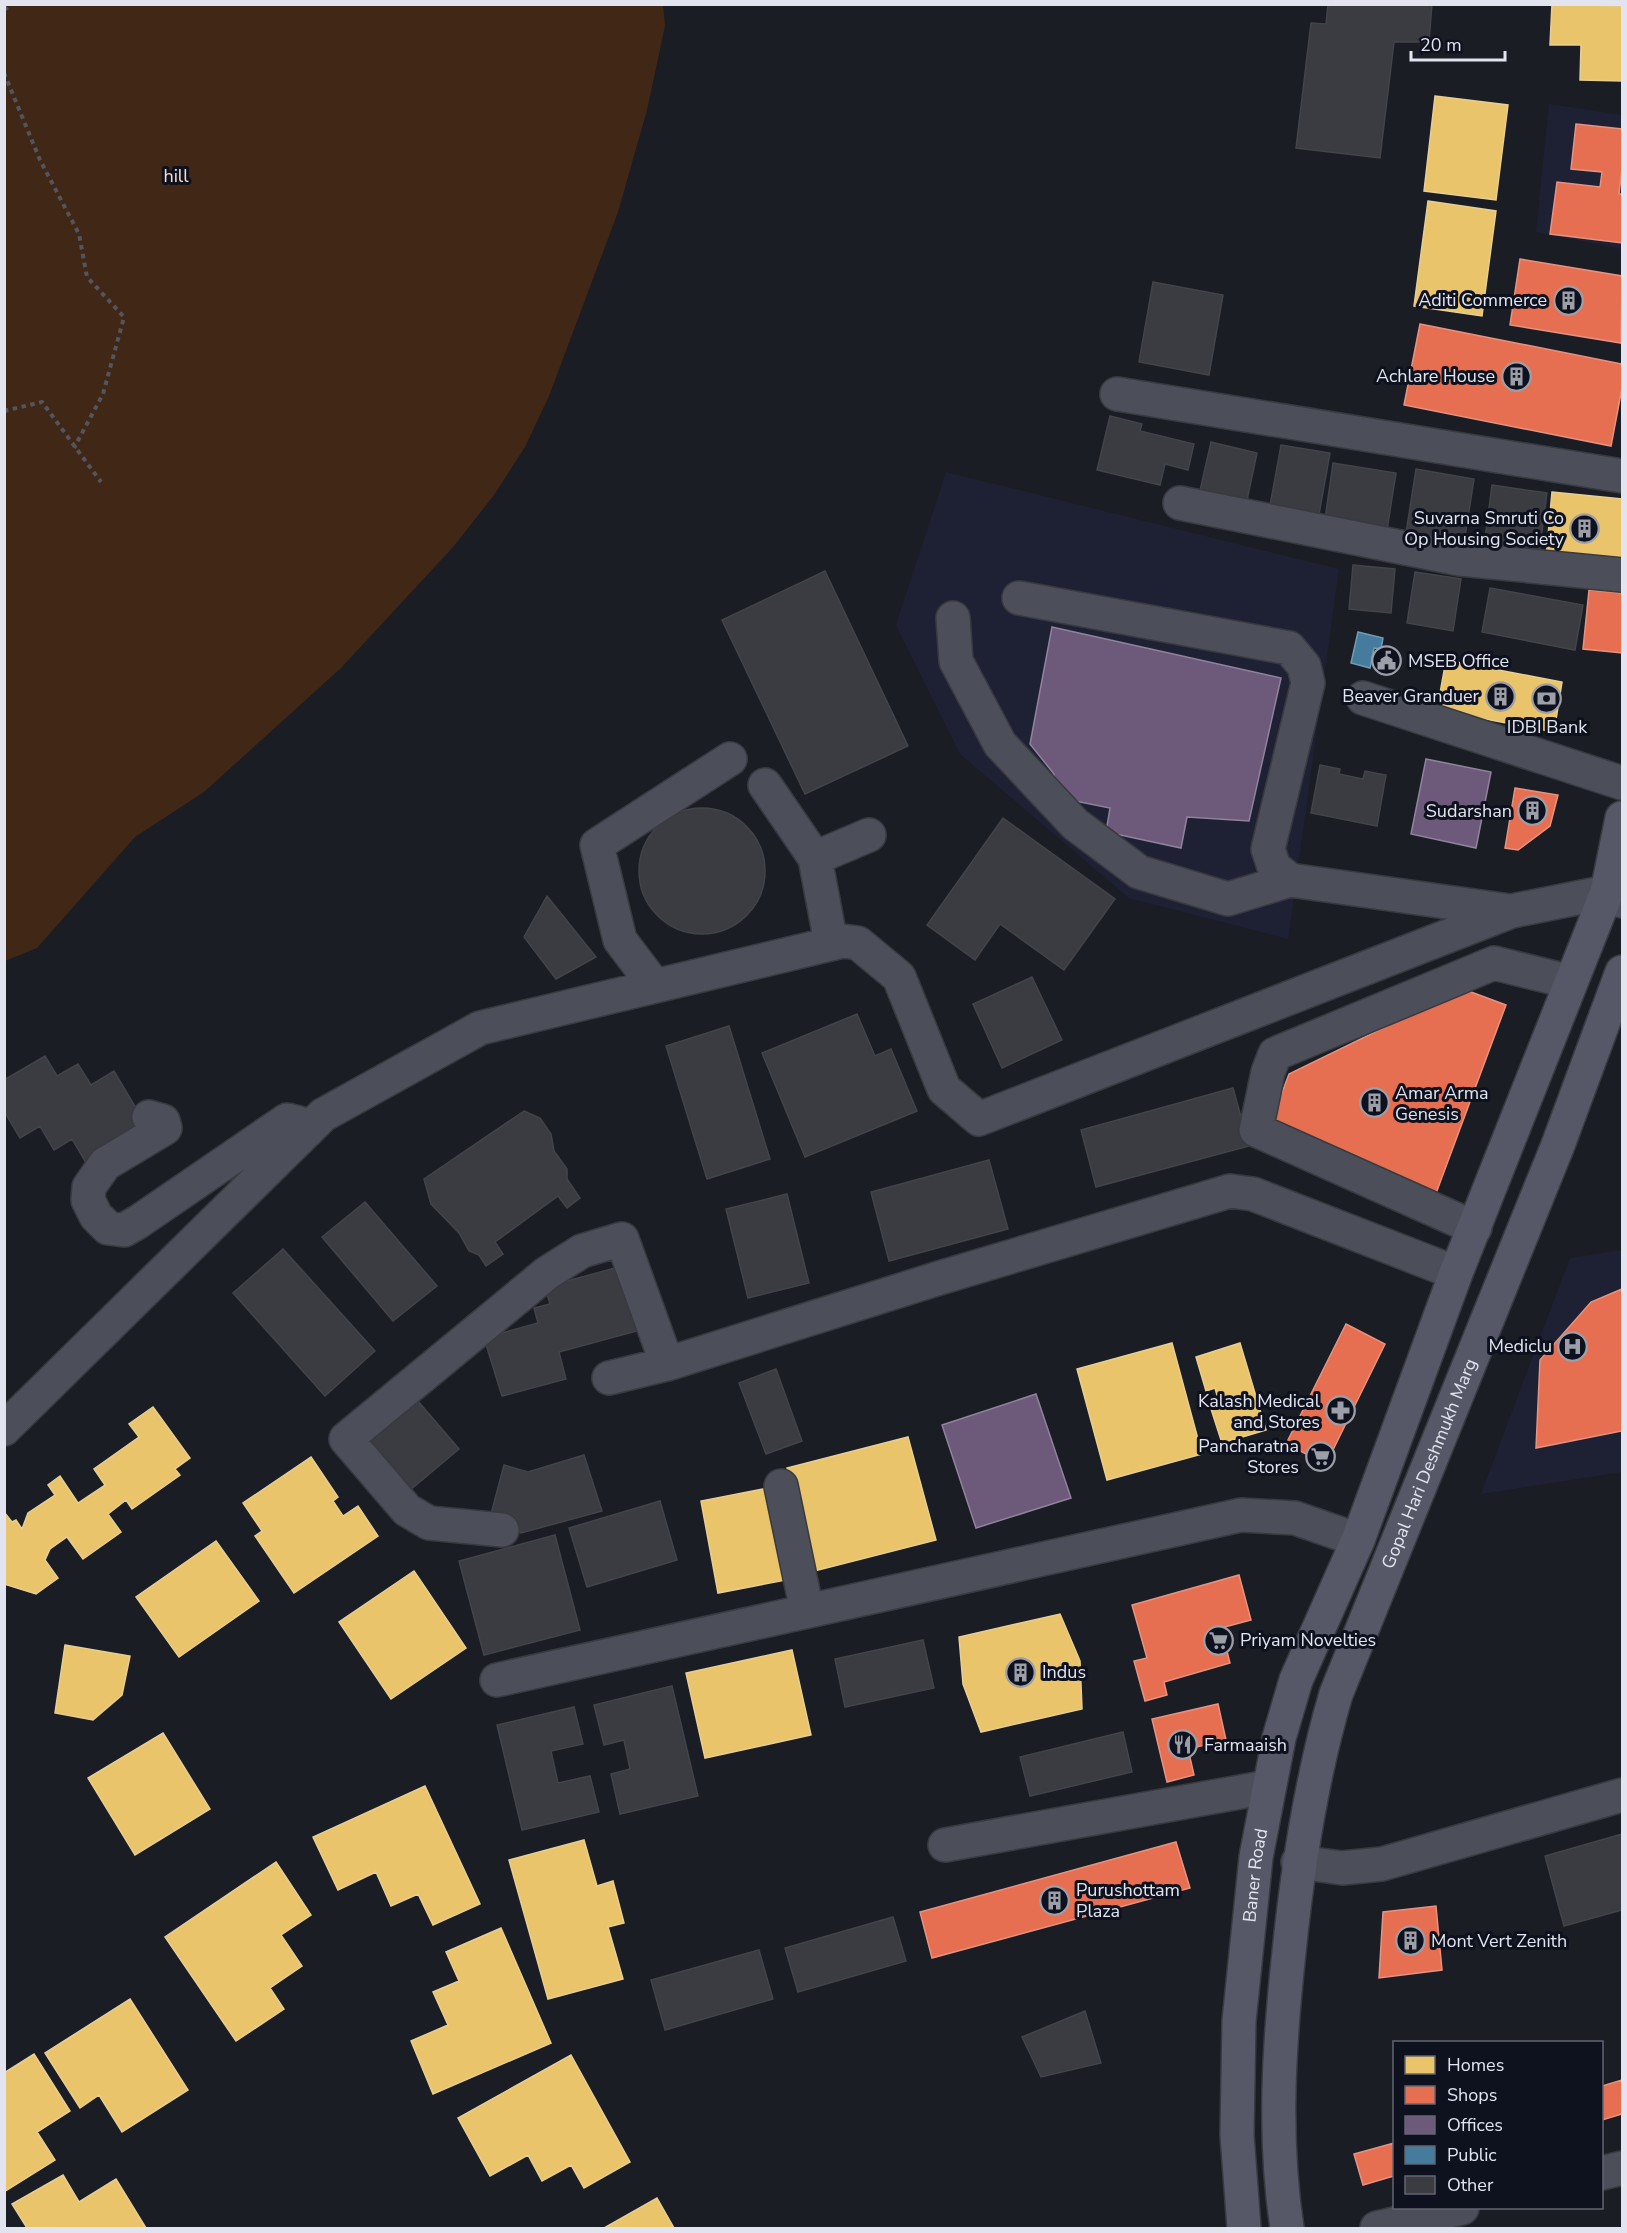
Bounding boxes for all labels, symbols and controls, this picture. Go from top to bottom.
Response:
scale bar [1411,24,1506,62]
text: 20 m [1420,33,1462,57]
park label: hill [163,164,189,188]
building icon: Aditi Commerce [1552,284,1584,316]
place label: Aditi Commerce [1418,288,1547,312]
building icon: Achlare House [1500,360,1532,392]
place label: Achlare House [1376,364,1495,388]
place label: Suvarna Smruti Co Op Housing Society [1404,506,1565,551]
building icon: Suvarna Smruti Co Op Housing Society [1569,512,1601,544]
public building icon: MSEB Office [1371,645,1403,677]
place label: MSEB Office [1408,649,1509,673]
building icon: Beaver Granduer [1484,680,1516,712]
bank icon: IDBI Bank [1531,682,1563,714]
place label: Beaver Granduer [1342,684,1480,708]
place label: IDBI Bank [1507,715,1588,739]
building icon: Sudarshan [1517,795,1549,827]
place label: Sudarshan [1426,799,1512,823]
place label: Amar Arma Genesis [1395,1081,1489,1126]
building icon: Amar Arma Genesis [1358,1087,1390,1119]
hospital icon: Mediclu [1557,1330,1589,1362]
place label: Mediclu [1489,1334,1552,1358]
street label: Gopal Hari Deshmukh Marg [1376,1355,1482,1572]
place label: Kalash Medical and Stores [1198,1389,1321,1434]
pharmacy icon: Kalash Medical and Stores [1325,1395,1357,1427]
place label: Pancharatna Stores [1198,1434,1299,1479]
supermarket icon: Pancharatna Stores [1304,1440,1336,1472]
supermarket icon: Priyam Novelties [1203,1624,1235,1656]
place label: Priyam Novelties [1240,1628,1376,1652]
building icon: Indus [1005,1656,1037,1688]
place label: Indus [1042,1660,1086,1684]
restaurant icon: Farmaaish [1167,1729,1199,1761]
place label: Farmaaish [1204,1733,1287,1757]
street label: Baner Road [1237,1826,1273,1923]
place label: Purushottam Plaza [1076,1878,1180,1923]
building icon: Purushottam Plaza [1039,1884,1071,1916]
building icon: Mont Vert Zenith [1394,1925,1426,1957]
place label: Mont Vert Zenith [1431,1929,1567,1953]
legend [1393,2041,1603,2209]
text: Homes [1447,2053,1504,2077]
text: Shops [1447,2083,1497,2107]
text: Offices [1447,2113,1503,2137]
text: Public [1447,2143,1497,2167]
text: Other [1447,2173,1494,2197]

